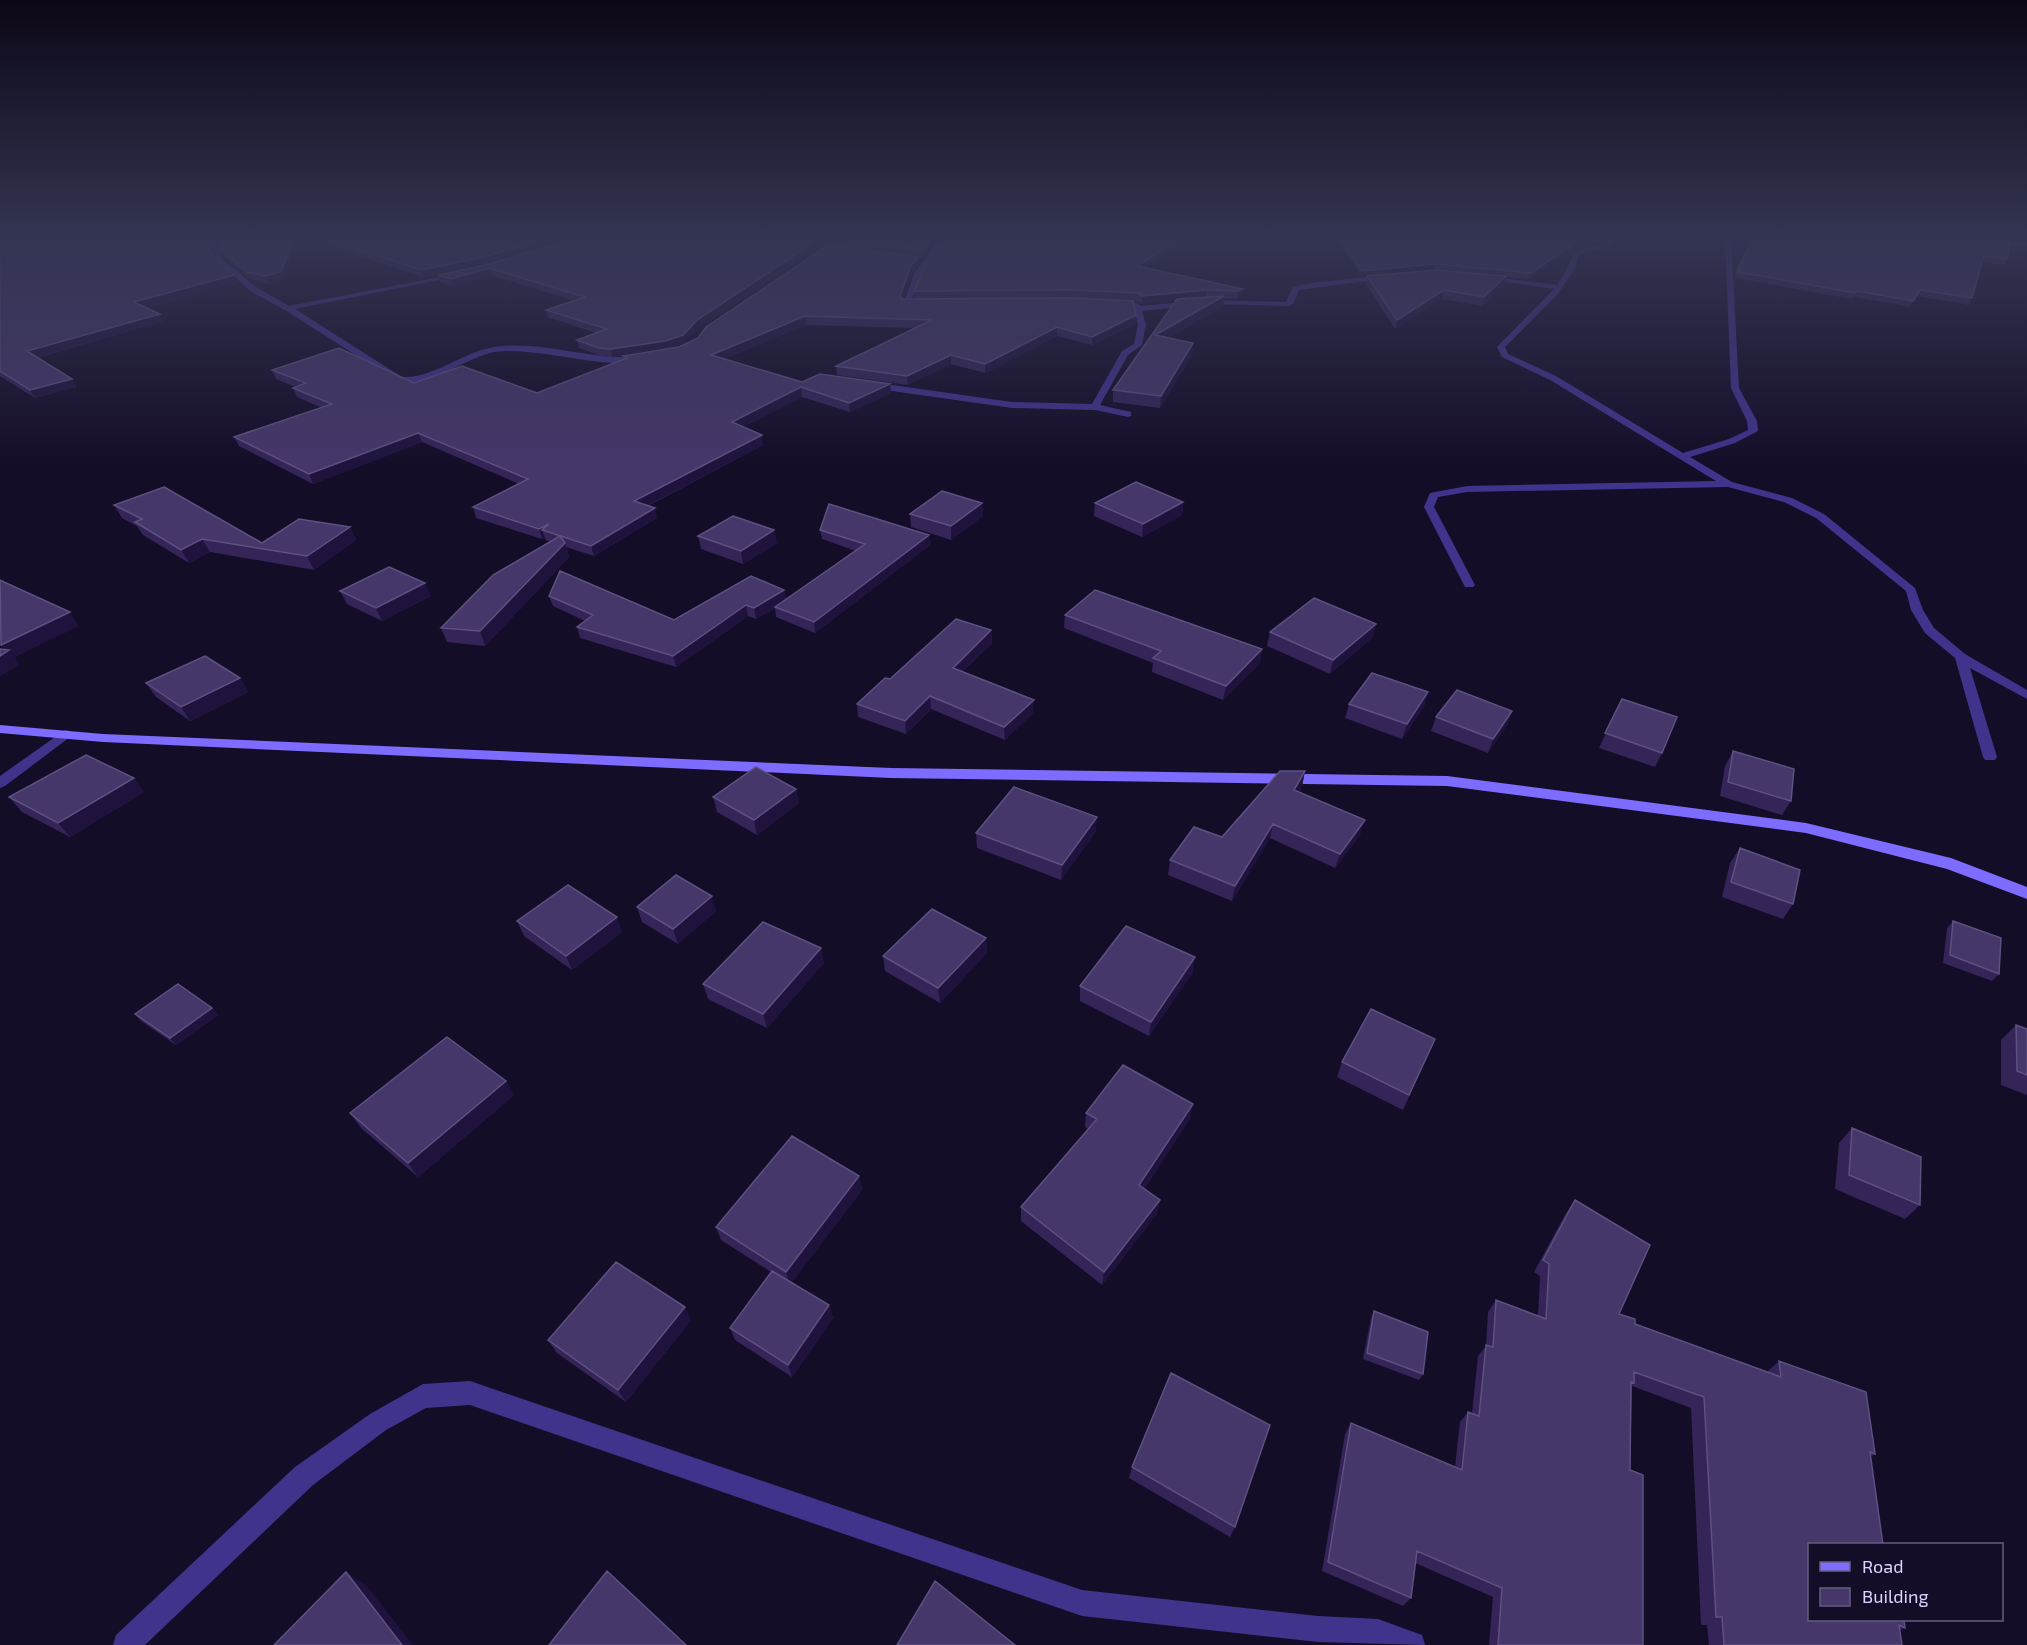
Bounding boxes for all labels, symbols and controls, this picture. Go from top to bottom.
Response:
legend [1808,1543,2003,1621]
text: Road [1862,1555,1903,1577]
text: Building [1862,1585,1929,1607]

